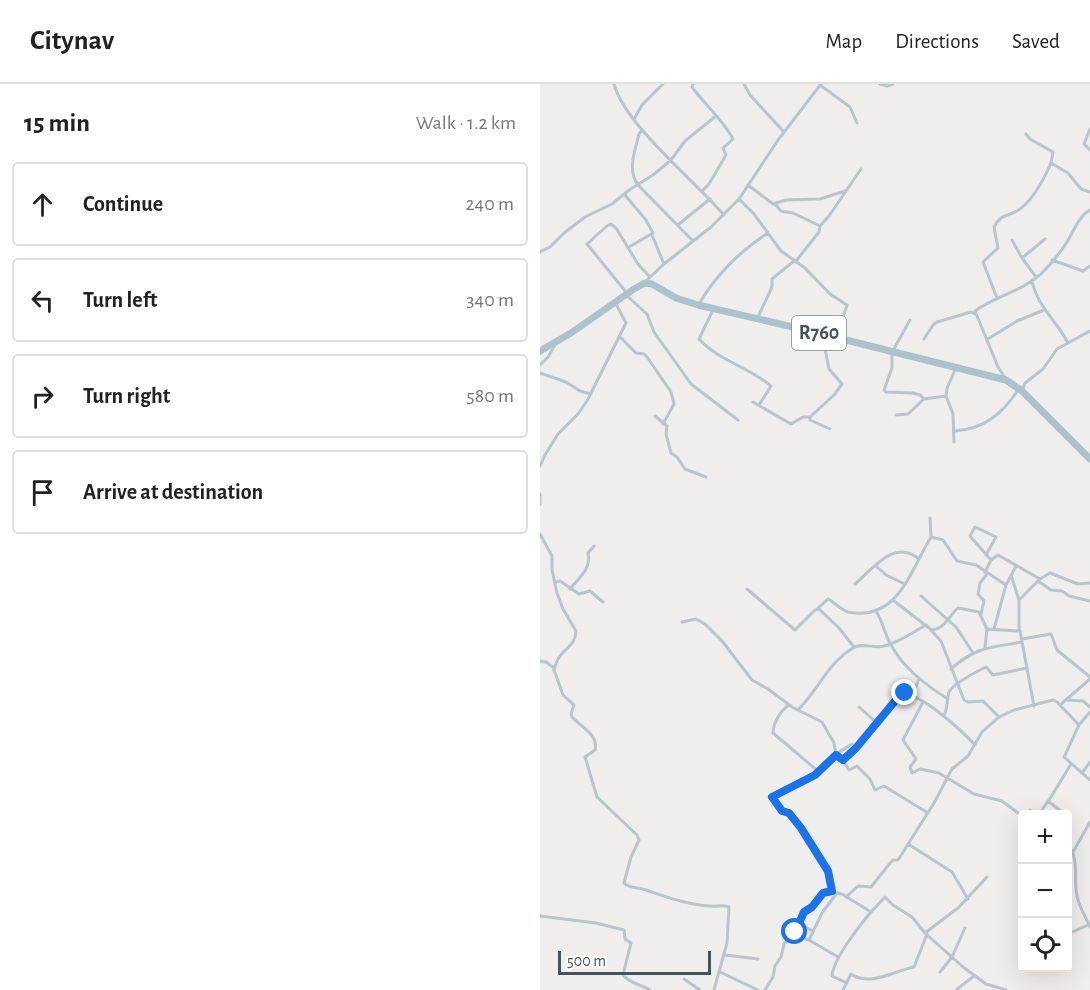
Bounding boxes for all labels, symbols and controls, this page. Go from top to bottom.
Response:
text: Citynav [30,27,114,55]
text: Map [826,31,862,52]
text: Directions [895,31,979,52]
text: Saved [1012,31,1060,52]
text: 15 min [24,110,90,136]
text: Walk · 1.2 km [416,113,516,133]
icon: ahead [26,188,59,221]
text: Continue [83,193,163,215]
text: 240 m [465,194,514,214]
icon: left [26,284,59,317]
text: Turn left [83,289,157,311]
text: 340 m [466,290,514,310]
road number: R760 [792,316,846,350]
icon: right [26,380,59,413]
text: Turn right [83,385,170,407]
text: 580 m [466,386,514,406]
icon: arrive [26,476,59,509]
text: Arrive at destination [83,481,263,503]
route end [891,679,917,705]
map controls [1018,810,1072,972]
button: + [1018,810,1072,864]
button: − [1018,864,1072,918]
route start [781,918,807,944]
button: locate [1018,918,1072,972]
scale bar [558,948,711,976]
text: 500 m [567,953,606,969]

